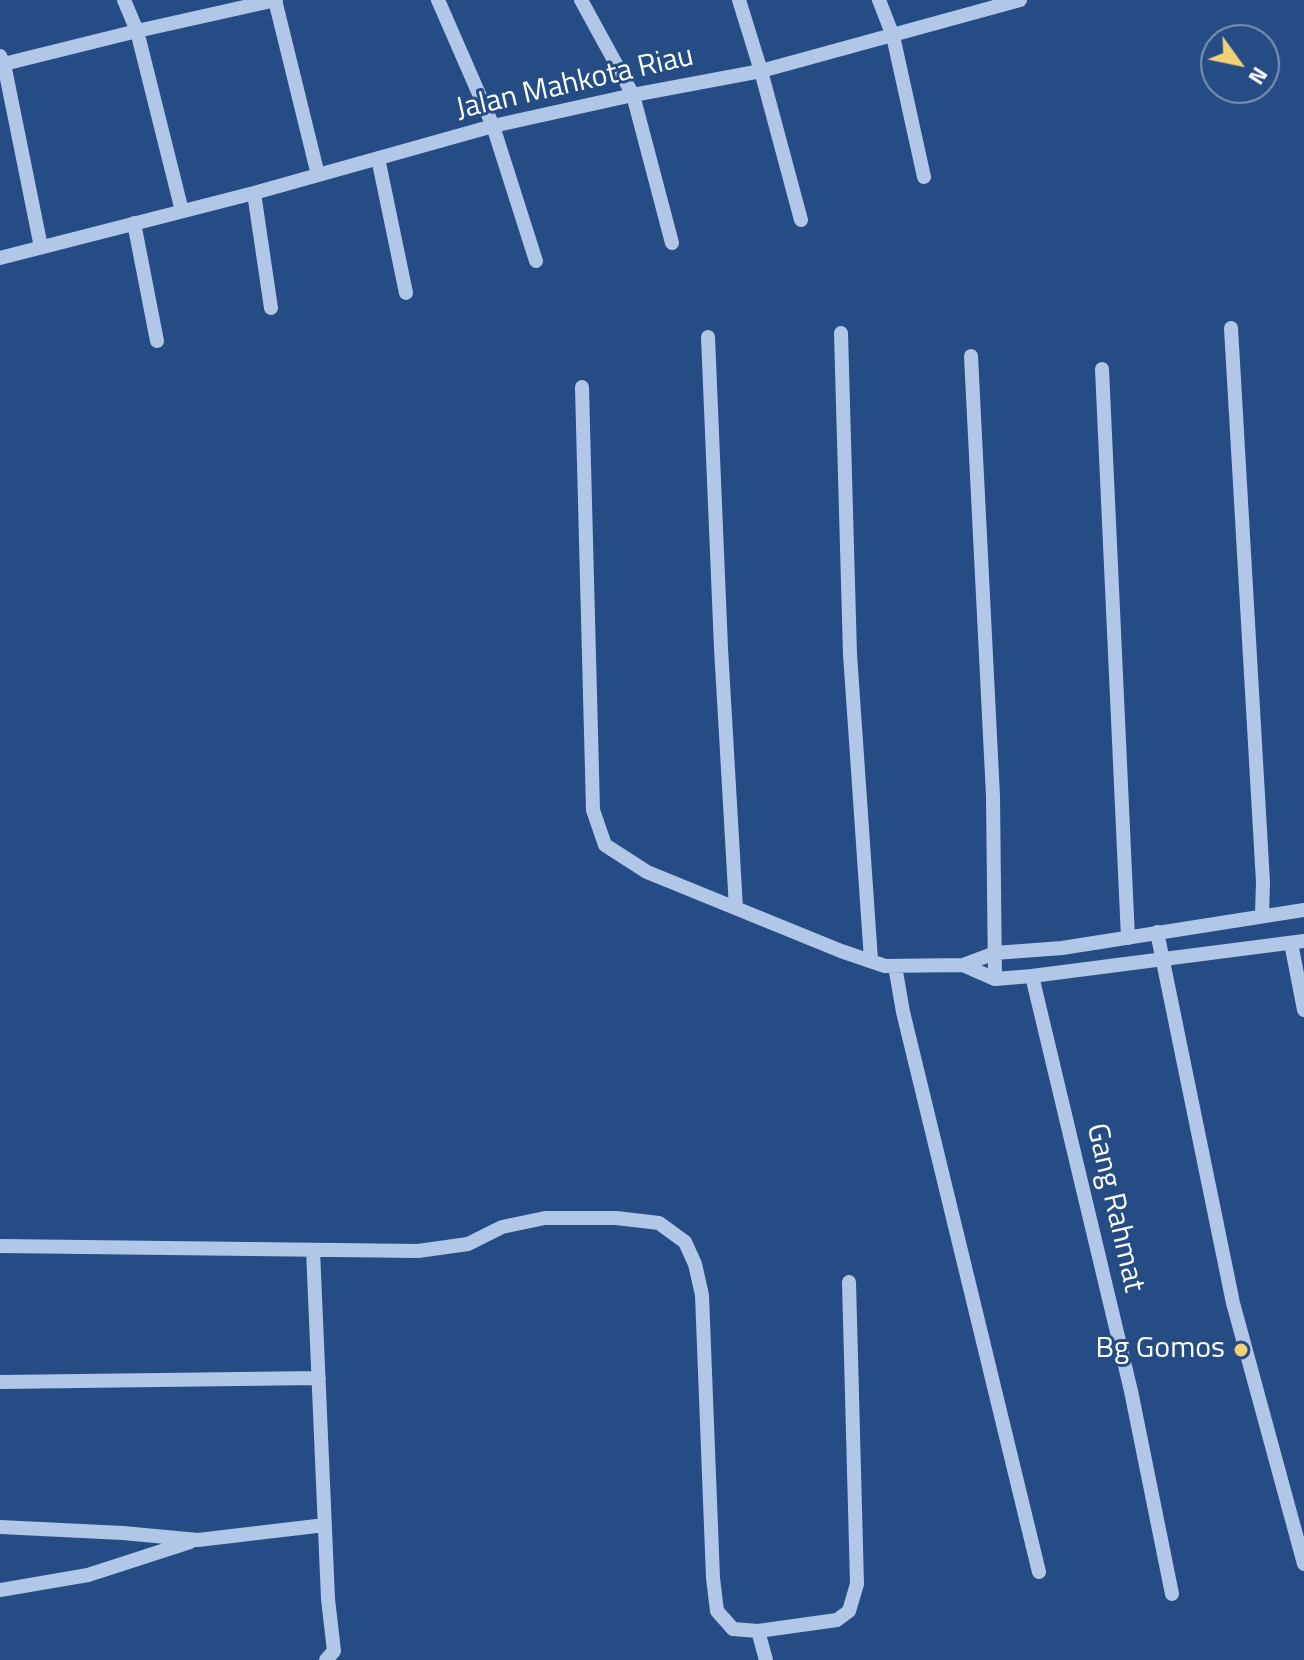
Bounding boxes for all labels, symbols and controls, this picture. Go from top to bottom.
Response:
north arrow [1200,24,1280,104]
street label: Jalan Mahkota Riau [453,39,697,129]
text: N [1240,60,1277,92]
street label: Gang Rahmat [1077,1120,1151,1296]
place label: Bg Gomos [1096,1332,1225,1368]
marker: Bg Gomos [1232,1341,1250,1359]

